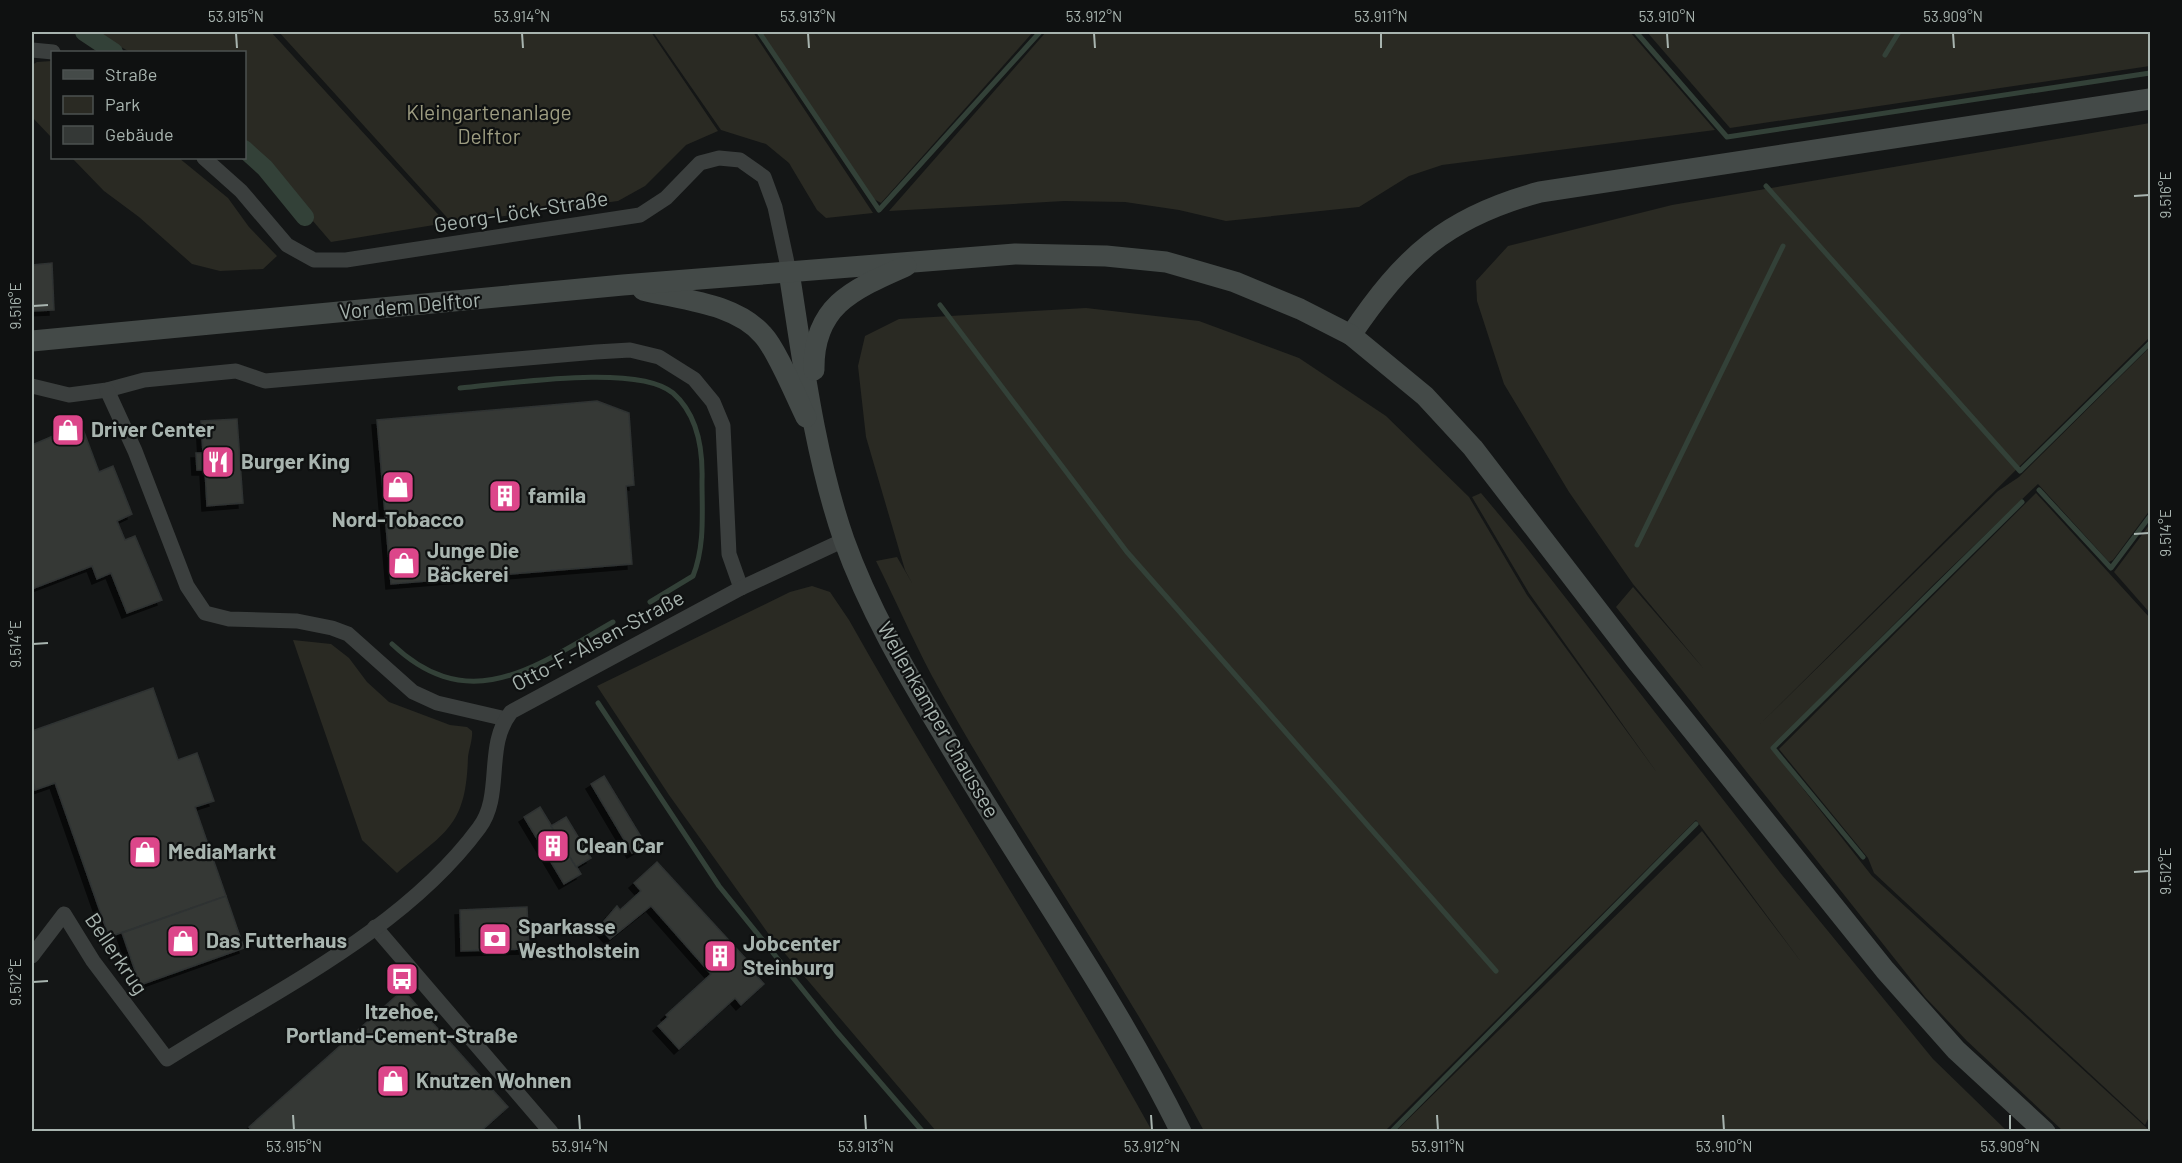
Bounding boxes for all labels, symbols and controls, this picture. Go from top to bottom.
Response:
text: 53.915°N [208,7,264,25]
text: 53.914°N [494,7,550,25]
text: 53.913°N [780,7,836,25]
text: 53.912°N [1066,7,1122,25]
text: 53.911°N [1354,7,1408,25]
text: 53.910°N [1639,7,1695,25]
text: 53.909°N [1923,7,1983,25]
legend [51,51,246,159]
text: Straße [105,63,157,85]
text: Park [105,93,140,115]
park label: Kleingartenanlage Delftor [406,99,572,148]
text: Gebäude [105,123,174,145]
text: 9.516°E [2156,171,2174,219]
street label: Georg-Löck-Straße [432,184,610,237]
text: 9.516°E [6,282,24,330]
street label: Vor dem Delftor [338,286,482,323]
shop icon: Driver Center [50,412,86,448]
place label: Driver Center [91,416,214,441]
restaurant icon: Burger King [200,444,236,480]
place label: Burger King [241,448,350,473]
shop icon: Nord-Tobacco [380,469,416,505]
building icon: famila [487,478,523,514]
place label: famila [528,482,586,507]
place label: Nord-Tobacco [332,506,464,531]
text: 9.514°E [2156,509,2174,557]
place label: Junge Die Bäckerei [427,537,519,586]
shop icon: Junge Die Bäckerei [386,545,422,581]
street label: Otto-F.-Alsen-Straße [507,584,688,696]
street label: Wellenkamper Chaussee [873,617,1006,822]
text: 9.514°E [6,620,24,668]
building icon: Clean Car [535,828,571,864]
place label: Clean Car [576,832,664,857]
shop icon: MediaMarkt [127,834,163,870]
place label: MediaMarkt [168,838,276,863]
text: 9.512°E [2156,847,2174,895]
street label: Bellerkrug [81,907,154,999]
place label: Sparkasse Westholstein [518,913,640,962]
bank icon: Sparkasse Westholstein [477,921,513,957]
shop icon: Das Futterhaus [165,923,201,959]
place label: Das Futterhaus [206,927,347,952]
place label: Jobcenter Steinburg [743,930,840,979]
building icon: Jobcenter Steinburg [702,938,738,974]
text: 9.512°E [6,958,24,1006]
bus stop icon: Itzehoe, Portland-Cement-Straße [384,961,420,997]
place label: Itzehoe, Portland-Cement-Straße [286,998,518,1047]
shop icon: Knutzen Wohnen [375,1063,411,1099]
place label: Knutzen Wohnen [416,1067,572,1092]
text: 53.915°N [266,1137,322,1155]
text: 53.914°N [552,1137,608,1155]
text: 53.913°N [838,1137,894,1155]
text: 53.912°N [1124,1137,1180,1155]
text: 53.911°N [1411,1137,1465,1155]
text: 53.910°N [1696,1137,1752,1155]
text: 53.909°N [1980,1137,2040,1155]

